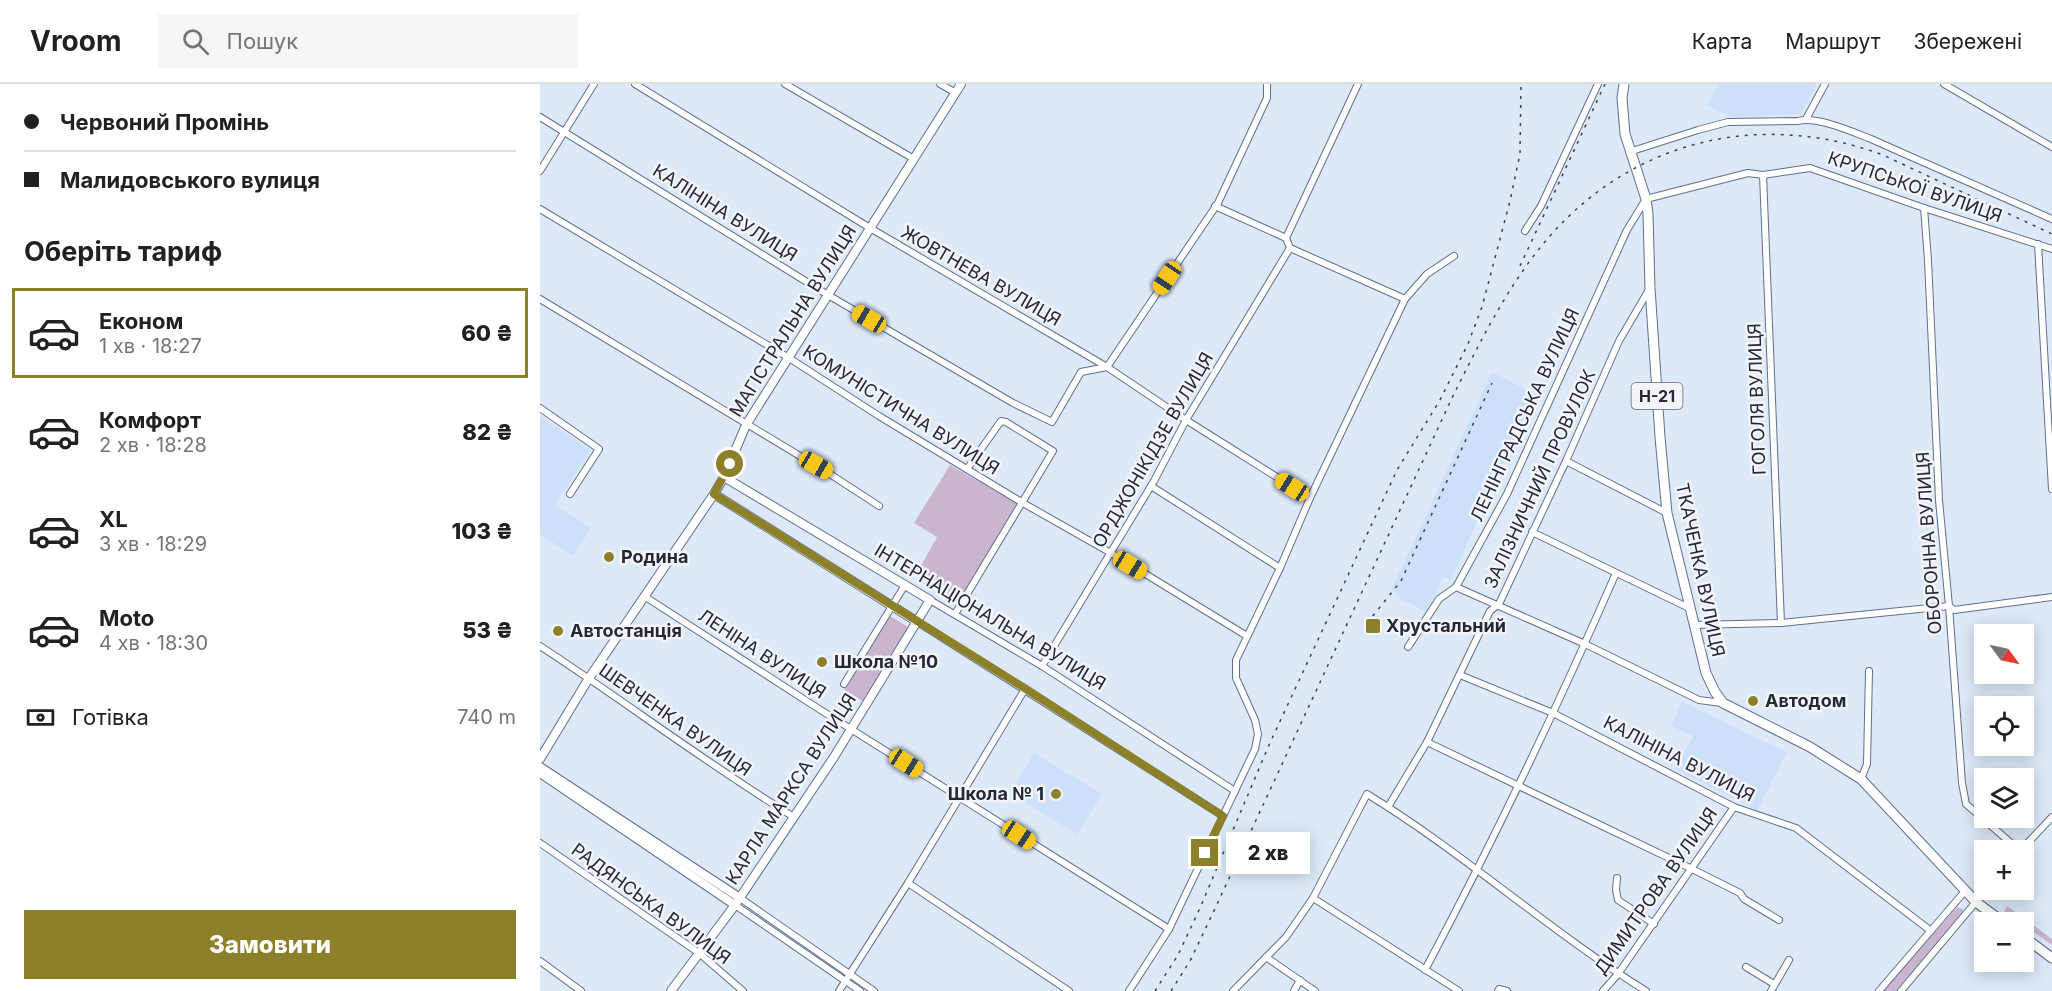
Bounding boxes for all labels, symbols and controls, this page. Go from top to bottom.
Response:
search box [158,14,578,68]
text: Vroom [30,24,122,58]
icon: search [179,25,212,58]
text: Пошук [227,28,298,54]
text: Карта [1692,29,1752,54]
text: Маршрут [1785,29,1880,54]
text: Збережені [1913,29,2022,54]
text: Червоний Промінь [60,109,269,135]
street label: КРУПСЬКОЇ ВУЛИЦЯ [1825,146,2005,226]
street label: КАЛІНІНА ВУЛИЦЯ [649,160,801,266]
text: Малидовського вулиця [60,167,320,193]
street label: МАГІСТРАЛЬНА ВУЛИЦЯ [725,221,860,420]
street label: ЖОВТНЕВА ВУЛИЦЯ [898,221,1065,330]
text: Оберіть тариф [24,235,222,268]
car [1149,258,1185,298]
car [849,302,889,336]
street label: ЛЕНІНГРАДСЬКА ВУЛИЦЯ [1466,305,1583,525]
icon: car [27,306,81,360]
text: Економ [99,308,183,334]
text: 60 ₴ [461,320,513,346]
street label: ГОГОЛЯ ВУЛИЦЯ [1743,323,1770,475]
text: 1 хв · 18:27 [99,334,202,358]
street label: КОМУНІСТИЧНА ВУЛИЦЯ [799,340,1003,479]
street label: ОРДЖОНІКІДЗЕ ВУЛИЦЯ [1088,348,1217,551]
street label: ЗАЛІЗНИЧНИЙ ПРОВУЛОК [1479,366,1600,592]
road number: Н-21 [1632,383,1682,409]
icon: car [27,405,81,459]
text: Комфорт [99,407,201,433]
text: 82 ₴ [462,419,513,445]
text: 2 хв · 18:28 [99,433,207,457]
car [796,448,836,482]
route start [716,450,743,477]
street label: ОБОРОННА ВУЛИЦЯ [1912,451,1945,635]
car [1272,470,1312,504]
street label: ТКАЧЕНКА ВУЛИЦЯ [1672,481,1729,659]
icon: car [27,504,81,558]
text: XL [99,506,128,532]
text: 103 ₴ [452,518,513,544]
text: 3 хв · 18:29 [99,532,207,556]
street label: ІНТЕРНАЦІОНАЛЬНА ВУЛИЦЯ [871,539,1110,694]
place label: Родина [621,546,688,567]
car [1110,548,1150,582]
marker: Родина [602,550,616,564]
icon: car [27,603,81,657]
street label: ЛЕНІНА ВУЛИЦЯ [694,604,830,703]
text: Moto [99,605,154,631]
place label: Хрустальний [1386,615,1506,636]
text: 53 ₴ [462,617,513,643]
marker: Хрустальний [1364,617,1382,635]
place label: Автостанція [570,620,682,641]
marker: Автостанція [551,624,565,638]
north arrow [1974,624,2034,684]
map controls [1974,624,2034,972]
text: 4 хв · 18:30 [99,631,208,655]
place label: Школа №10 [834,651,938,672]
marker: Школа №10 [815,655,829,669]
street label: ШЕВЧЕНКА ВУЛИЦЯ [595,659,755,780]
street label: КАРЛА МАРКСА ВУЛИЦЯ [721,689,860,888]
place label: Автодом [1765,690,1846,711]
marker: Автодом [1746,694,1760,708]
button: locate [1974,696,2034,756]
icon: cash [24,701,57,734]
text: Готівка [72,704,149,730]
text: 740 m [457,705,516,729]
street label: КАЛІНІНА ВУЛИЦЯ [1600,711,1758,806]
car [886,746,926,780]
button: layers [1974,768,2034,828]
place label: Школа № 1 [948,783,1044,804]
marker: Школа № 1 [1049,787,1063,801]
street label: ДИМИТРОВА ВУЛИЦЯ [1590,803,1721,978]
car [999,818,1039,852]
callout: 2 хв [1226,832,1310,874]
street label: РАДЯНСЬКА ВУЛИЦЯ [568,839,735,968]
route end [1191,839,1218,866]
button: + [1974,840,2034,900]
text: 2 хв [1248,841,1288,865]
button: Замовити [24,910,516,979]
button: − [1974,912,2034,972]

